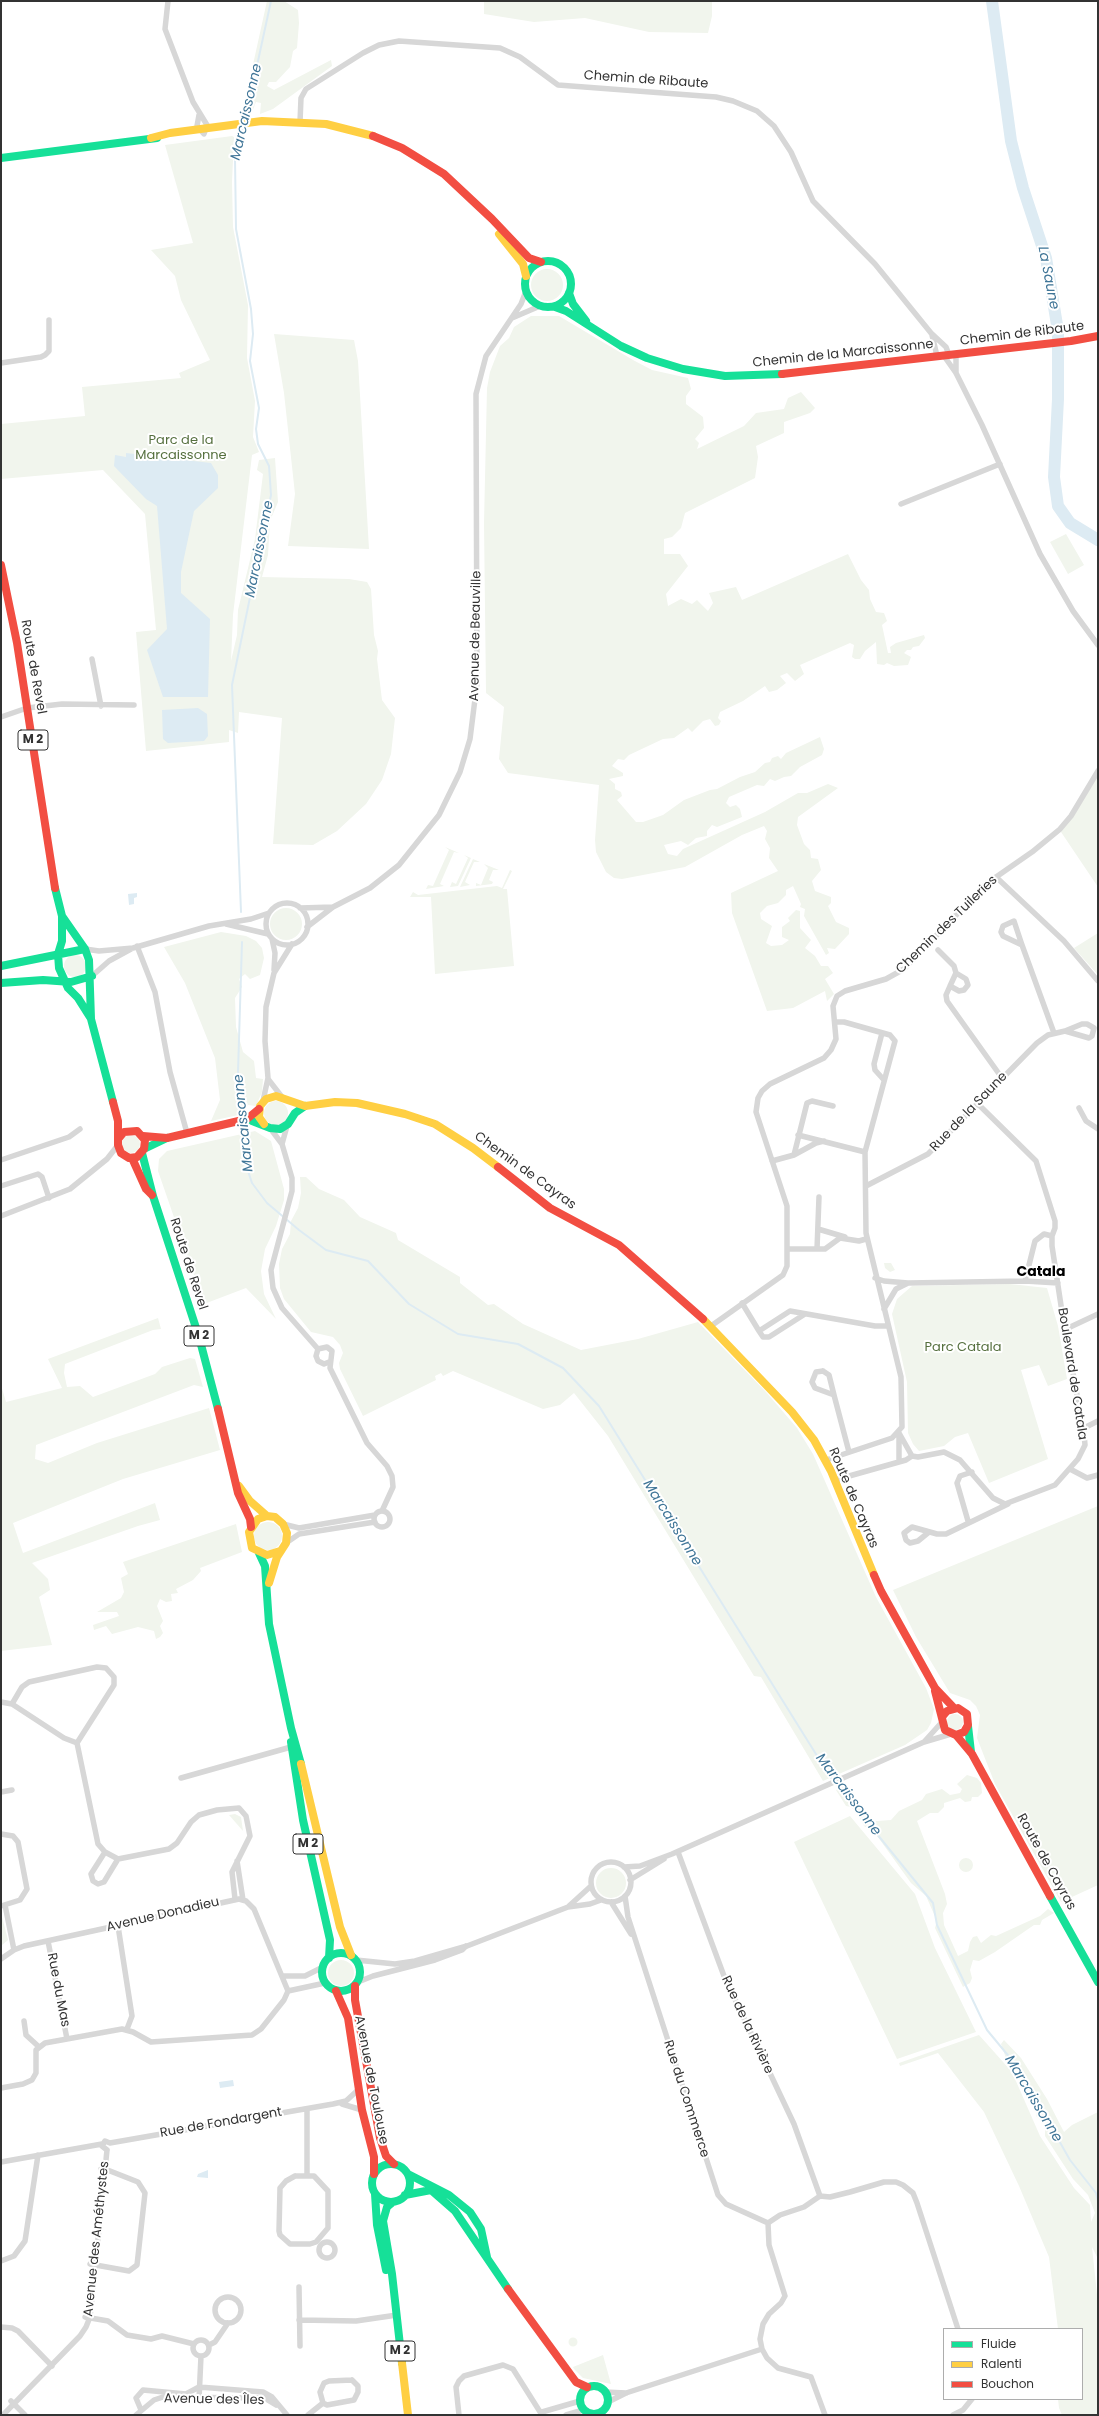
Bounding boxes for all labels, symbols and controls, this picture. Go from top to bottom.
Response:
water label: Marcaissonne [228,62,266,162]
street label: Chemin de Ribaute [583,68,709,92]
water label: La Saune [1034,245,1062,311]
street label: Chemin de Ribaute [959,319,1085,349]
street label: Chemin de la Marcaissonne [752,337,934,371]
park label: Parc de la Marcaissonne [135,433,227,464]
water label: Marcaissonne [242,499,278,599]
street label: Avenue de Beauville [467,571,485,701]
street label: Route de Revel [17,619,49,715]
road number: M 2 [18,730,48,750]
street label: Chemin des Tuileries [893,873,1001,977]
street label: Rue de la Saune [927,1069,1011,1155]
water label: Marcaissonne [231,1073,257,1173]
street label: Chemin de Cayras [471,1129,579,1213]
street label: Route de Revel [166,1216,210,1312]
district label: Catala [1017,1264,1065,1280]
street label: Boulevard de Catala [1054,1307,1090,1441]
road number: M 2 [184,1326,214,1346]
park label: Parc Catala [925,1340,1001,1356]
street label: Route de Cayras [825,1445,881,1551]
water label: Marcaissonne [639,1477,705,1569]
water label: Marcaissonne [812,1751,884,1839]
street label: Route de Cayras [1013,1811,1079,1913]
road number: M 2 [293,1834,323,1854]
street label: Avenue Donadieu [105,1894,221,1936]
street label: Rue du Mas [43,1952,73,2028]
street label: Rue de la Rivière [718,1974,776,2076]
street label: Avenue de Toulouse [351,2014,391,2146]
street label: Rue du Commerce [660,2038,712,2160]
water label: Marcaissonne [1000,2053,1066,2145]
street label: Rue de Fondargent [159,2105,283,2141]
street label: Avenue des Améthystes [81,2160,113,2318]
legend [943,2328,1083,2400]
text: Fluide [981,2335,1016,2352]
road number: M 2 [385,2341,415,2361]
text: Ralenti [981,2355,1022,2372]
text: Bouchon [981,2375,1034,2392]
street label: Avenue des Îles [164,2391,264,2409]

